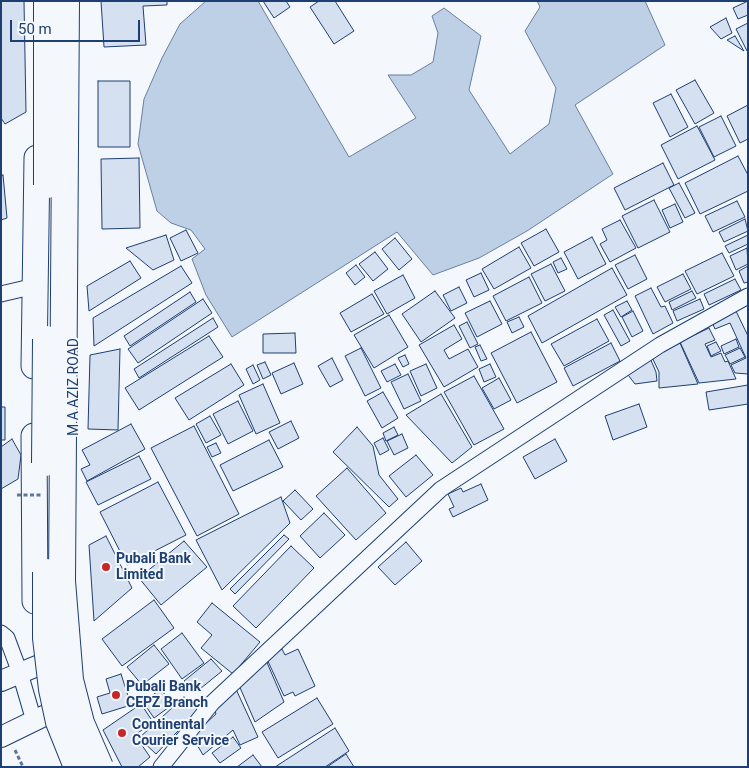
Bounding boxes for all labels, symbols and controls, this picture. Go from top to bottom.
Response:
scale bar [12,10,142,42]
text: 50 m [18,20,52,38]
street label: M A AZIZ ROAD [66,338,82,436]
place label: Pubali Bank Limited [116,551,191,584]
marker: Pubali Bank Limited [100,561,112,573]
place label: Pubali Bank CEPZ Branch [126,679,208,712]
marker: Pubali Bank CEPZ Branch [110,689,122,701]
place label: Continental Courier Service [132,717,229,750]
marker: Continental Courier Service [116,727,128,739]

